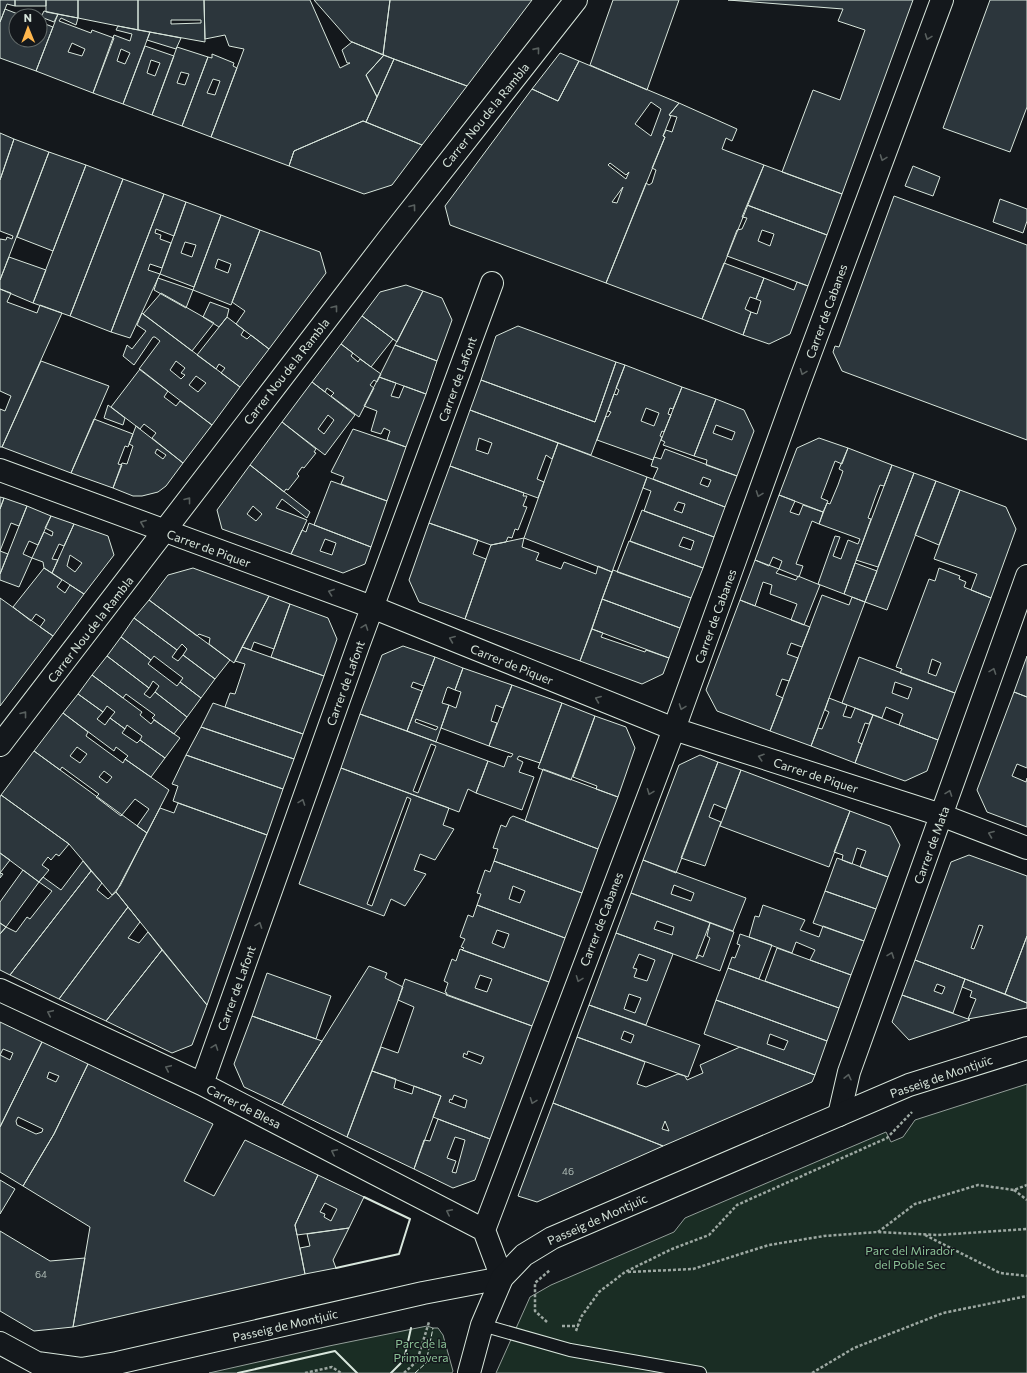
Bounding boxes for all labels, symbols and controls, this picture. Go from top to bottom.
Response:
north arrow [8,8,48,48]
text: N [24,11,32,24]
one-way arrow [924,33,933,40]
one-way arrow [533,48,540,55]
street label: Carrer Nou de la Rambla [438,60,532,170]
one-way arrow [879,155,887,162]
one-way arrow [408,204,416,211]
street label: Carrer de Cabanes [802,262,850,360]
one-way arrow [330,305,337,312]
street label: Carrer Nou de la Rambla [240,315,332,427]
street label: Carrer de Lafont [435,335,479,423]
one-way arrow [799,368,807,375]
one-way arrow [755,491,763,498]
one-way arrow [183,497,190,504]
one-way arrow [139,520,146,528]
street label: Carrer de Piquer [165,526,253,570]
street label: Carrer de Cabanes [691,567,739,665]
street label: Carrer Nou de la Rambla [44,573,136,685]
one-way arrow [327,588,334,597]
one-way arrow [360,624,369,631]
one-way arrow [448,636,455,644]
street label: Carrer de Lafont [323,639,367,727]
street label: Carrer de Piquer [468,641,556,687]
one-way arrow [989,667,997,674]
one-way arrow [595,695,602,703]
one-way arrow [678,703,687,710]
one-way arrow [19,712,26,719]
one-way arrow [758,753,765,762]
street label: Carrer de Piquer [772,755,860,795]
one-way arrow [646,789,654,796]
one-way arrow [945,790,953,797]
one-way arrow [298,799,306,806]
street label: Carrer de Mata [910,804,952,886]
one-way arrow [987,830,994,838]
street label: Carrer de Cabanes [577,870,625,968]
one-way arrow [254,921,262,928]
street label: Carrer de Lafont [214,944,258,1032]
one-way arrow [886,951,895,958]
one-way arrow [575,976,583,983]
one-way arrow [47,1010,54,1018]
one-way arrow [210,1044,219,1051]
street label: Passeig de Montjuïc [888,1052,994,1100]
one-way arrow [165,1065,172,1073]
one-way arrow [843,1074,851,1081]
street label: Carrer de Blesa [204,1081,284,1131]
one-way arrow [529,1097,537,1104]
one-way arrow [330,1149,338,1157]
house number: 46 [562,1165,574,1177]
street label: Passeig de Montjuïc [545,1191,649,1247]
one-way arrow [446,1209,453,1217]
park label: Parc del Mirador del Poble Sec [865,1243,955,1271]
house number: 64 [35,1268,47,1280]
street label: Passeig de Montjuïc [231,1306,339,1344]
park label: Parc de la Primavera [393,1336,449,1364]

